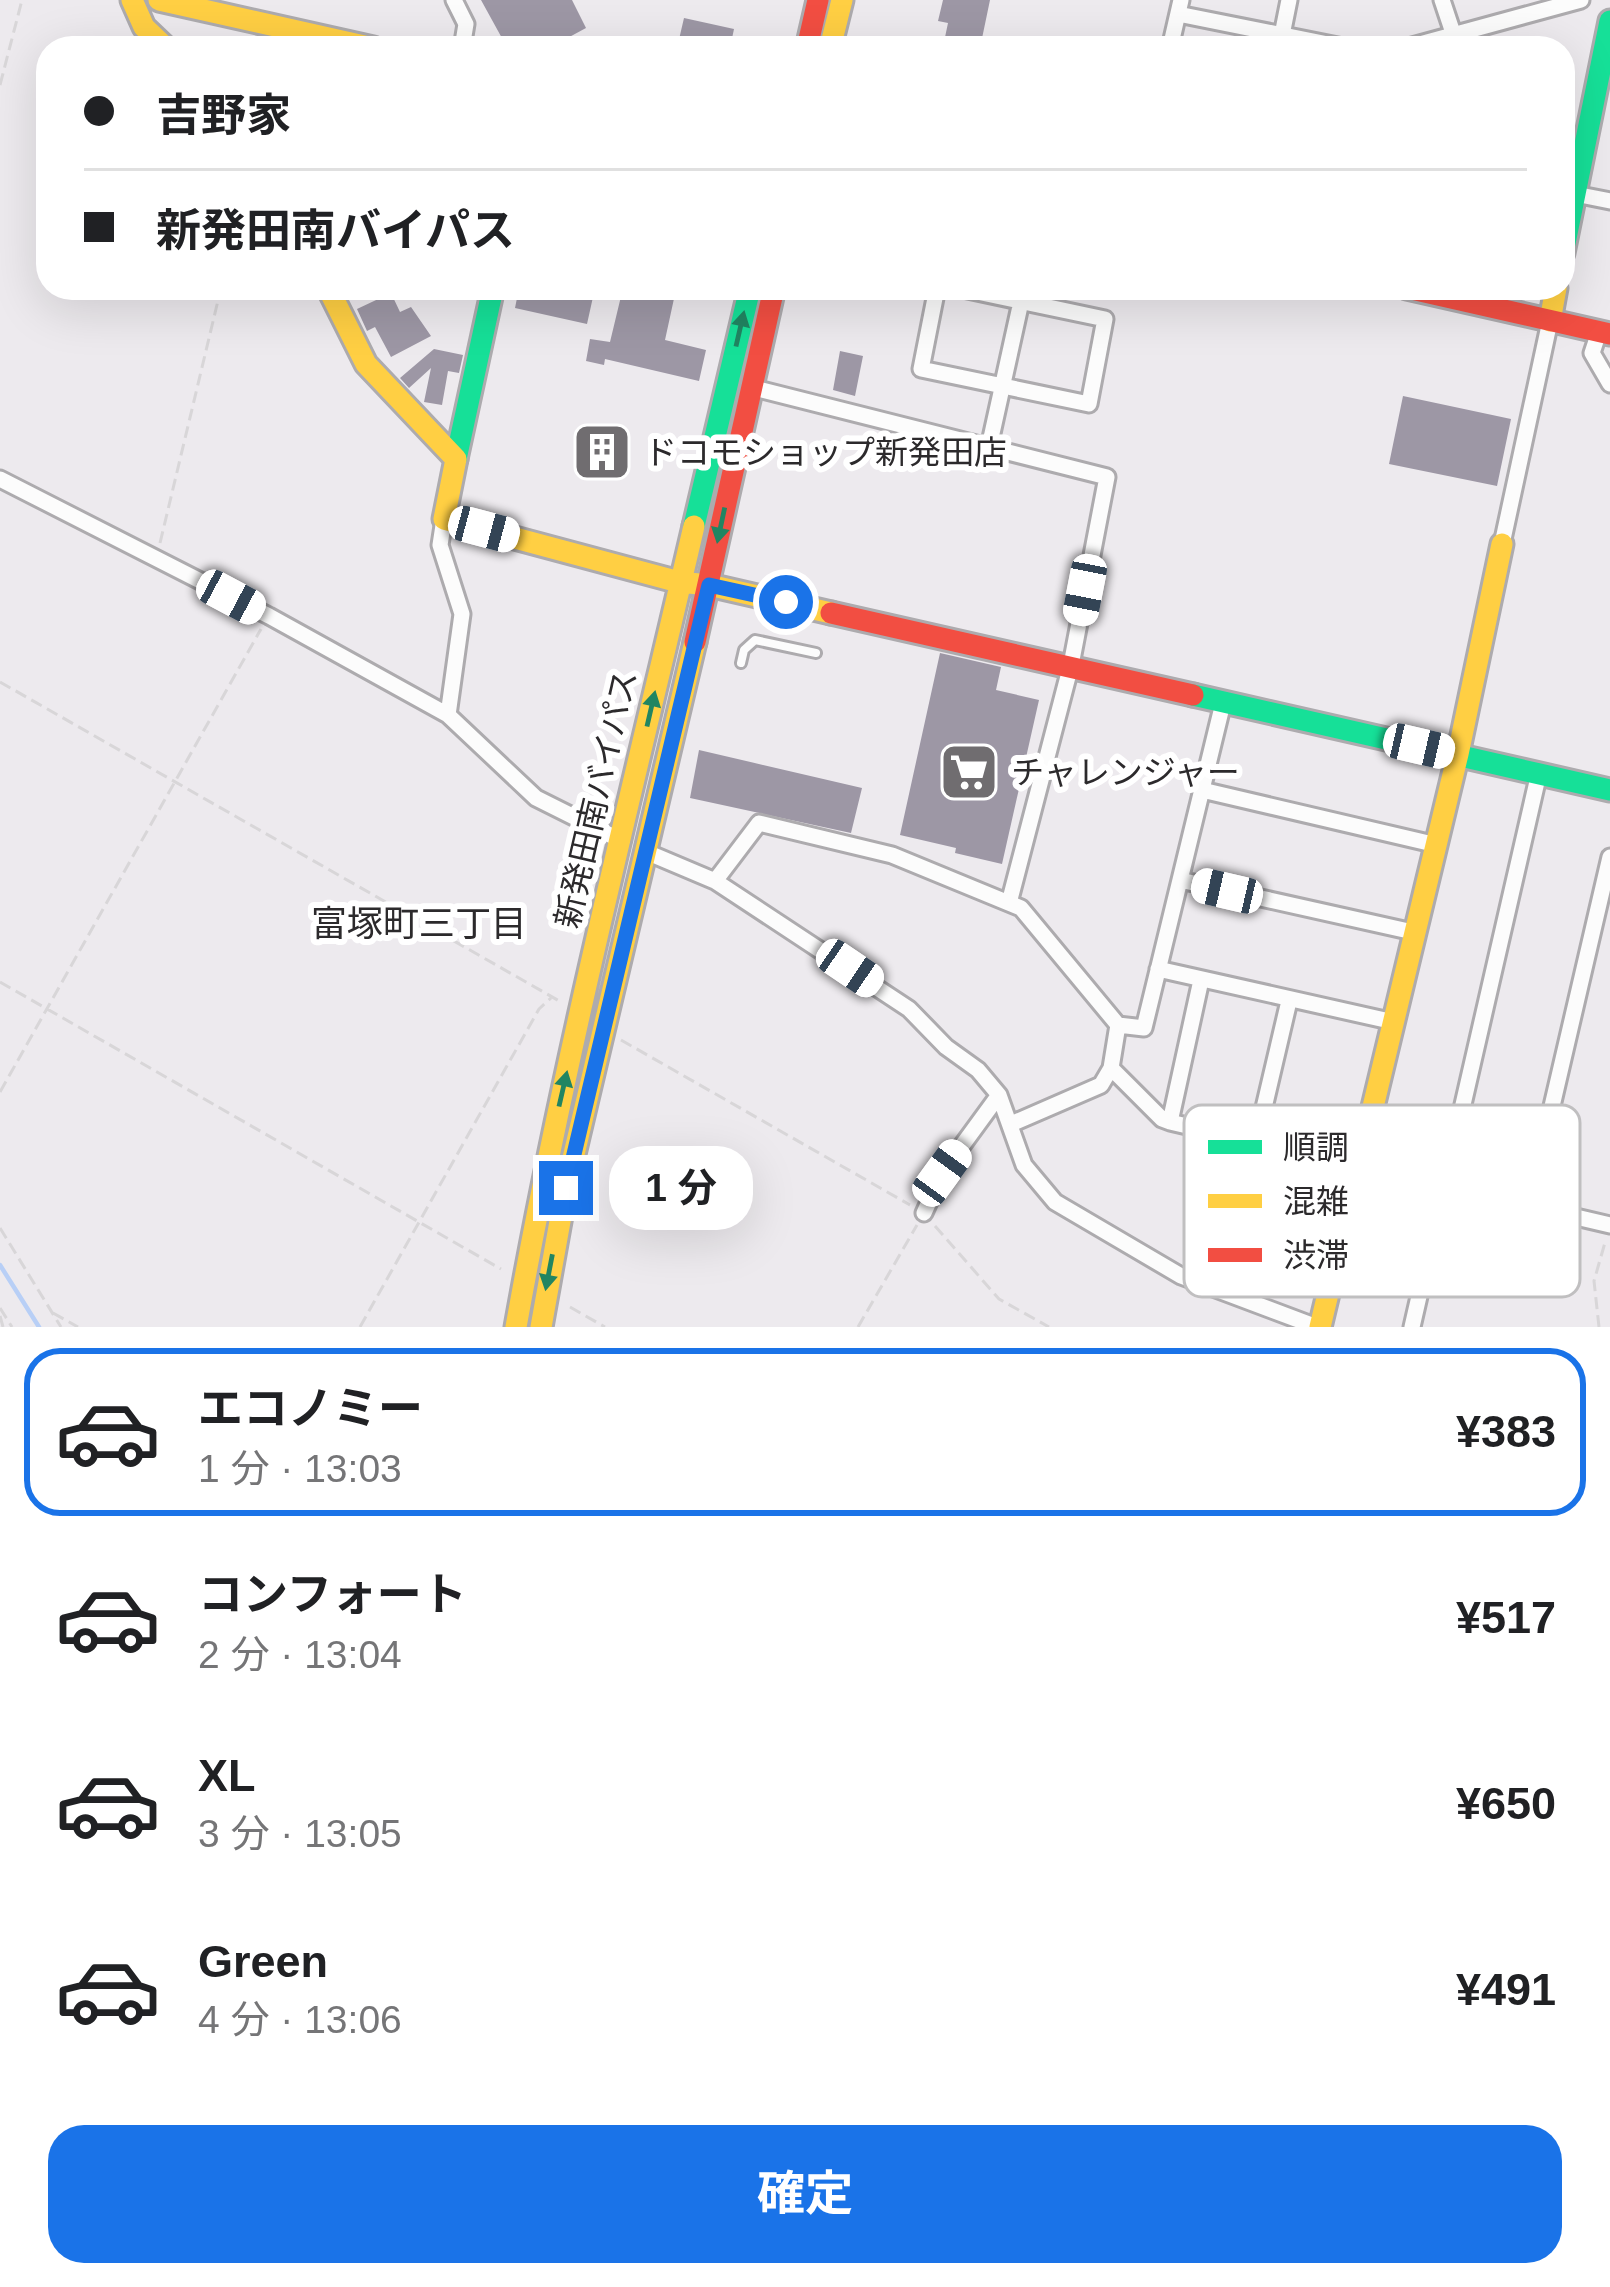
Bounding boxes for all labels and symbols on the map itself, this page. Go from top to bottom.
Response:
one-way arrow [731,310,750,347]
building icon: ドコモショップ新発田店 [571,421,633,483]
place label: ドコモショップ新発田店 [644,434,1007,471]
car [445,502,523,556]
one-way arrow [711,507,730,545]
car [1060,551,1110,629]
car [191,564,271,630]
route start [759,575,813,629]
street label: 新発田南バイパス [548,667,644,931]
one-way arrow [643,689,662,727]
car [1380,720,1458,772]
supermarket icon: チャレンジャー [938,741,1000,803]
place label: チャレンジャー [1011,754,1240,791]
car [1188,865,1266,917]
district label: 富塚町三丁目 [311,903,527,944]
car [810,933,890,1003]
one-way arrow [555,1069,574,1107]
legend [1184,1105,1580,1297]
text: 順調 [1283,1129,1349,1166]
car [906,1133,978,1213]
callout: 1 分 [608,1146,752,1230]
route end [539,1161,593,1215]
text: 混雑 [1283,1183,1349,1220]
text: 渋滞 [1283,1237,1349,1274]
one-way arrow [539,1253,558,1291]

